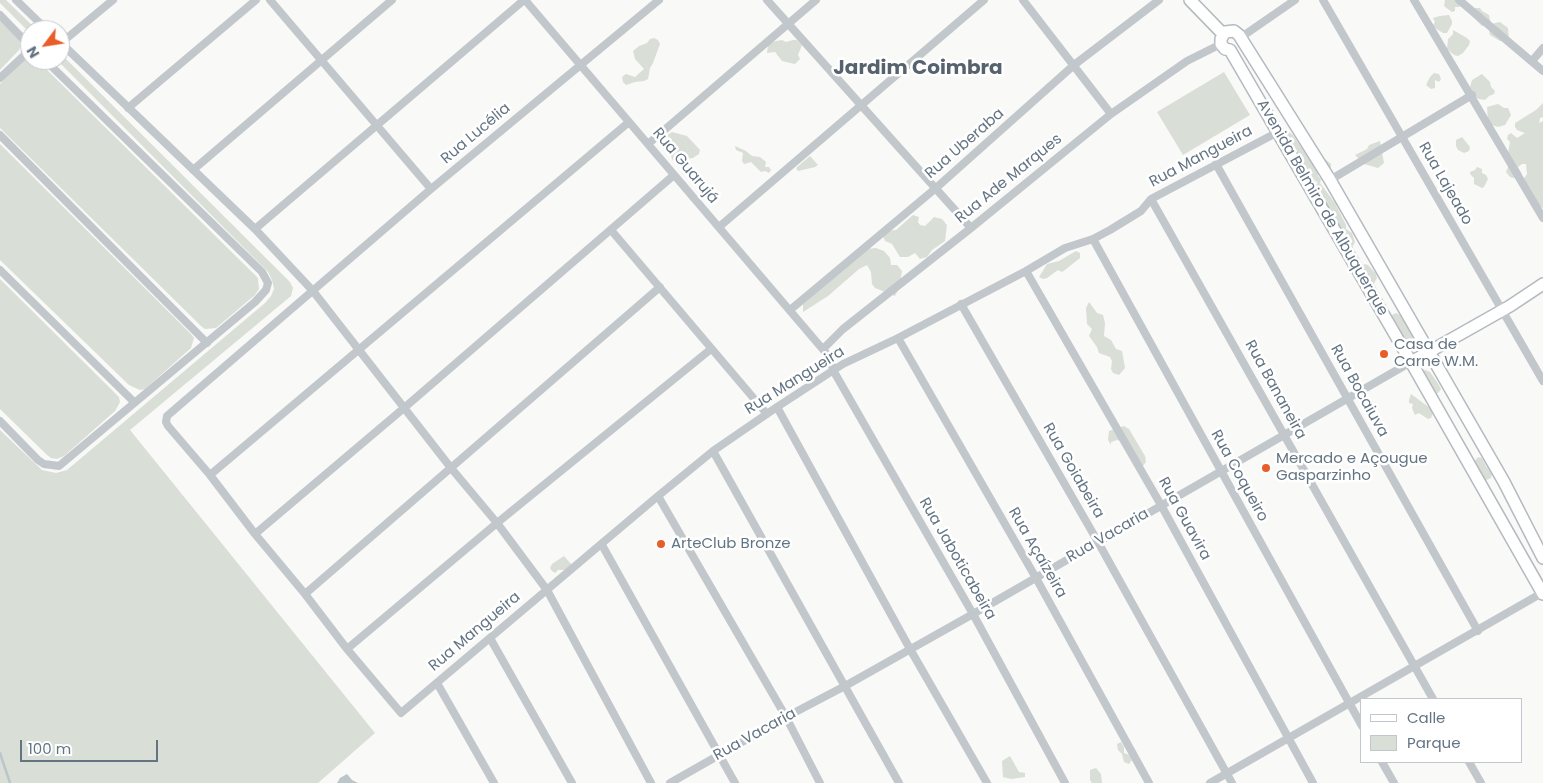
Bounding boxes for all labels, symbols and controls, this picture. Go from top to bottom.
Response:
north arrow [20,20,70,70]
text: N [22,43,44,62]
district label: Jardim Coimbra [833,57,1003,81]
street label: Avenida Belmiro de Albuquerque [1253,97,1391,319]
street label: Rua Lucélia [438,100,514,168]
street label: Rua Uberaba [922,105,1008,183]
street label: Rua Mangueira [1146,122,1256,192]
street label: Rua Guarujá [648,124,722,208]
street label: Rua Ade Marques [952,130,1066,228]
street label: Rua Lajeado [1414,139,1476,229]
place label: Casa de Carne W.M. [1394,336,1478,371]
street label: Rua Bananeira [1240,337,1310,443]
street label: Rua Bocaiuva [1326,342,1392,440]
street label: Rua Mangueira [742,343,848,419]
marker: Casa de Carne W.M. [1378,348,1390,360]
street label: Rua Goiabeira [1038,420,1108,522]
street label: Rua Coqueiro [1206,427,1272,525]
place label: Mercado e Açougue Gasparzinho [1276,450,1428,485]
marker: Mercado e Açougue Gasparzinho [1260,462,1272,474]
street label: Rua Guavira [1154,474,1214,564]
street label: Rua Jaboticabeira [915,495,999,623]
street label: Rua Açaízeira [1004,505,1070,601]
street label: Rua Vacaria [1064,505,1152,567]
place label: ArteClub Bronze [671,535,791,553]
marker: ArteClub Bronze [655,538,667,550]
street label: Rua Mangueira [426,588,524,676]
legend [1360,698,1523,763]
street label: Rua Vacaria [710,705,800,765]
text: Calle [1407,707,1445,728]
scale bar [22,730,160,762]
text: Parque [1407,732,1460,753]
text: 100 m [28,738,71,759]

